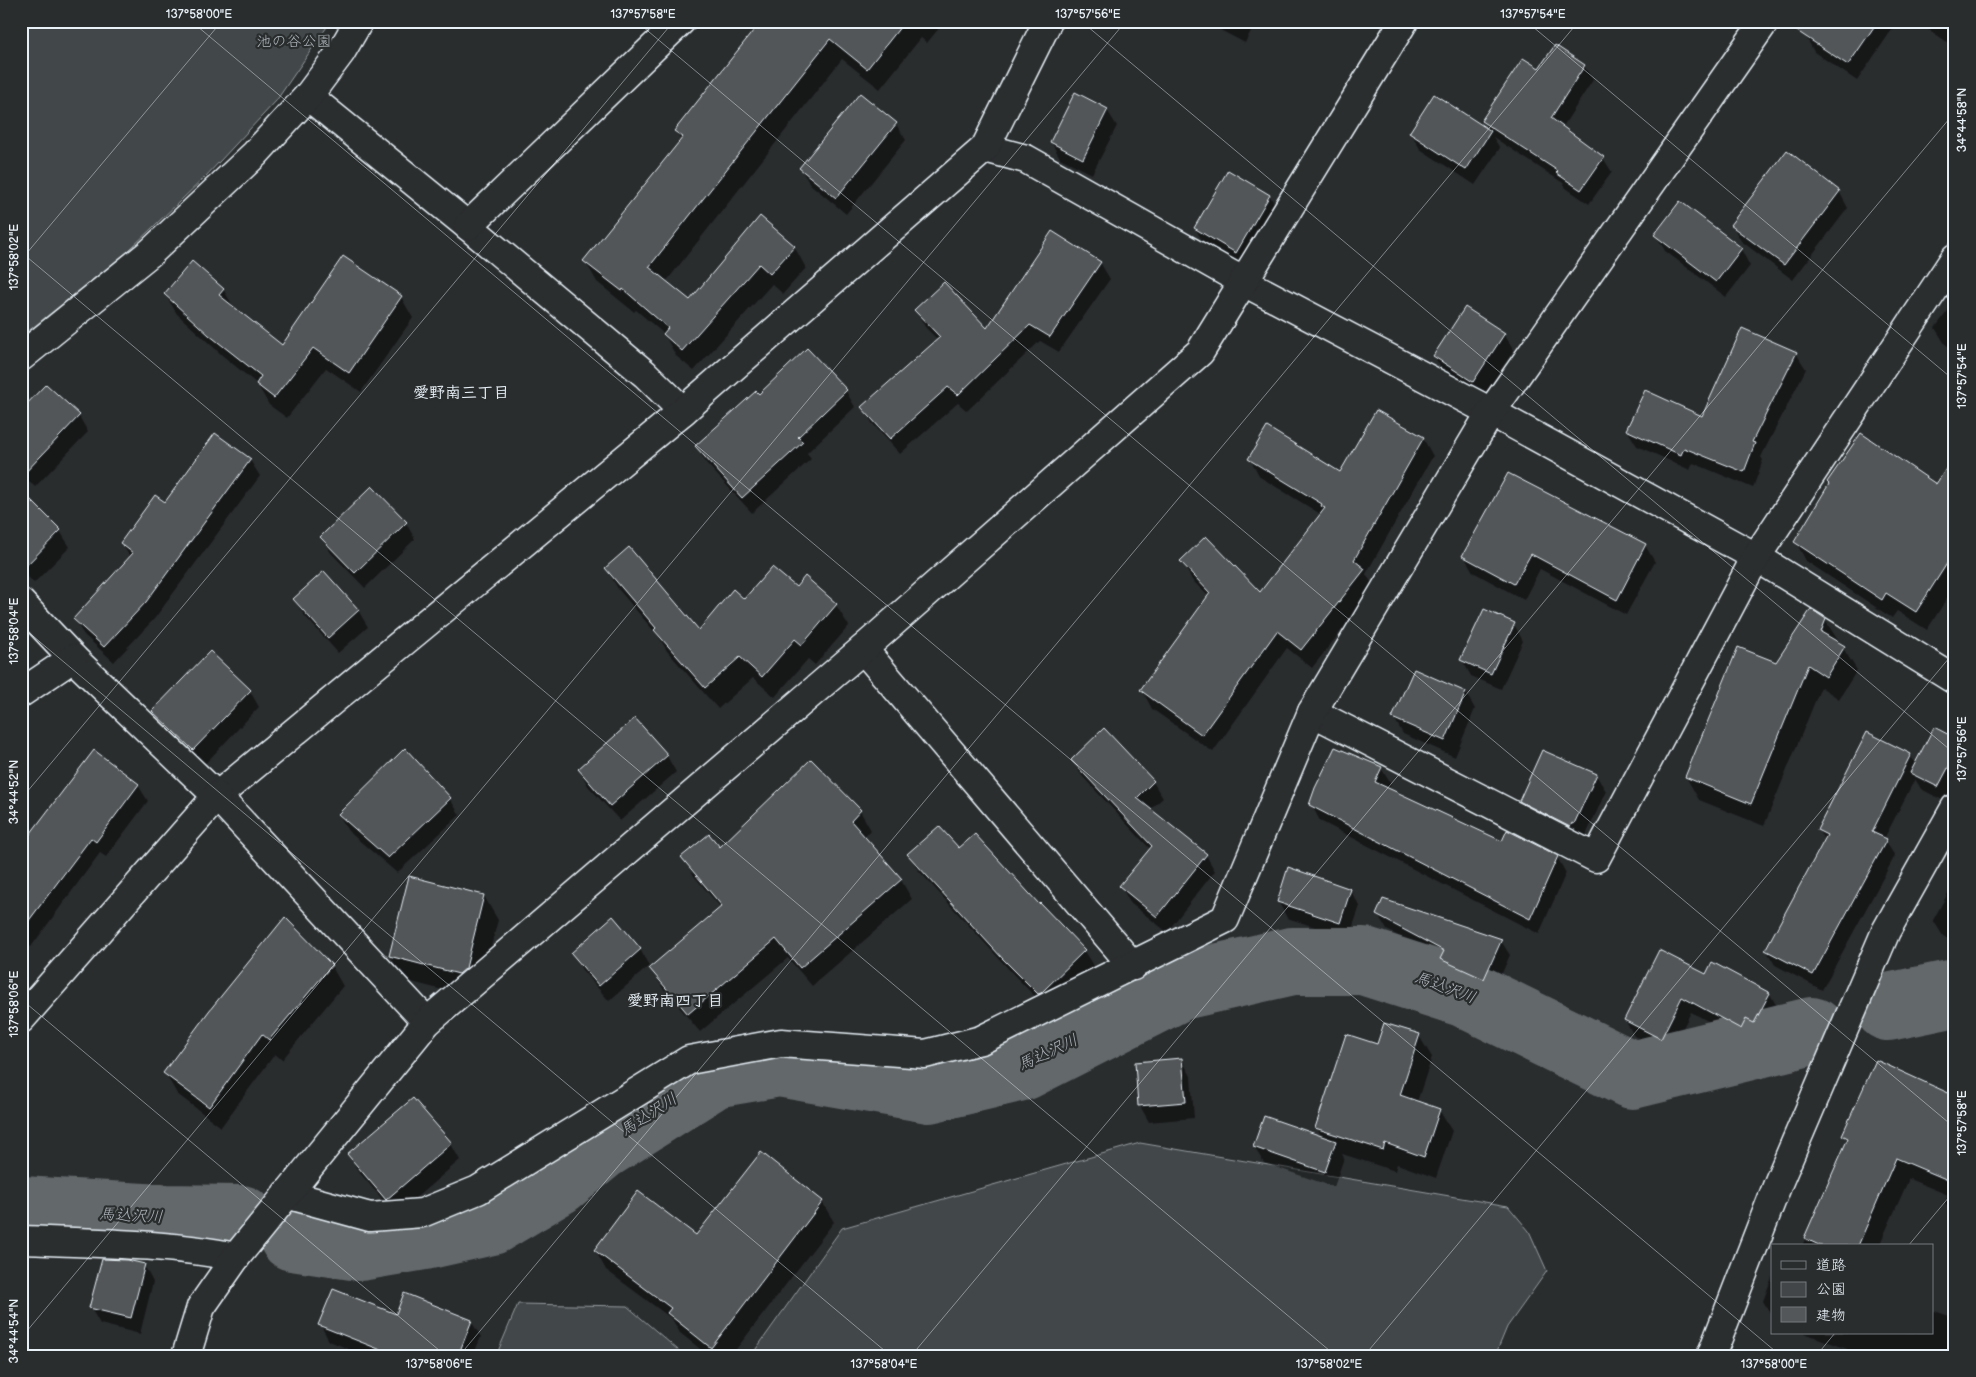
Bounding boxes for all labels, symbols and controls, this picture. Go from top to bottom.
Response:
text: 137°58'00"E [166,7,232,22]
text: 137°57'58"E [610,7,676,22]
text: 137°57'56"E [1055,7,1121,22]
text: 137°57'54"E [1500,7,1566,22]
park label: 池の谷公園 [256,32,332,51]
text: 34°44'58"N [1955,88,1970,152]
text: 137°58'02"E [7,224,22,290]
text: 137°57'54"E [1955,343,1970,409]
district label: 愛野南三丁目 [413,384,509,403]
text: 137°58'04"E [7,598,22,664]
text: 137°57'56"E [1955,716,1970,782]
text: 34°44'52"N [7,760,22,824]
water label: 馬込沢川 [1412,968,1478,1008]
text: 137°58'06"E [7,971,22,1037]
district label: 愛野南四丁目 [627,992,723,1011]
water label: 馬込沢川 [1015,1031,1081,1075]
water label: 馬込沢川 [617,1090,681,1140]
text: 137°57'58"E [1955,1090,1970,1156]
water label: 馬込沢川 [99,1205,163,1227]
legend [1771,1244,1934,1334]
text: 道路 [1816,1256,1846,1275]
text: 公園 [1816,1280,1846,1299]
text: 34°44'54"N [7,1299,22,1363]
text: 建物 [1816,1306,1846,1325]
text: 137°58'06"E [406,1357,472,1372]
text: 137°58'04"E [851,1357,917,1372]
text: 137°58'02"E [1296,1357,1362,1372]
text: 137°58'00"E [1741,1357,1807,1372]

